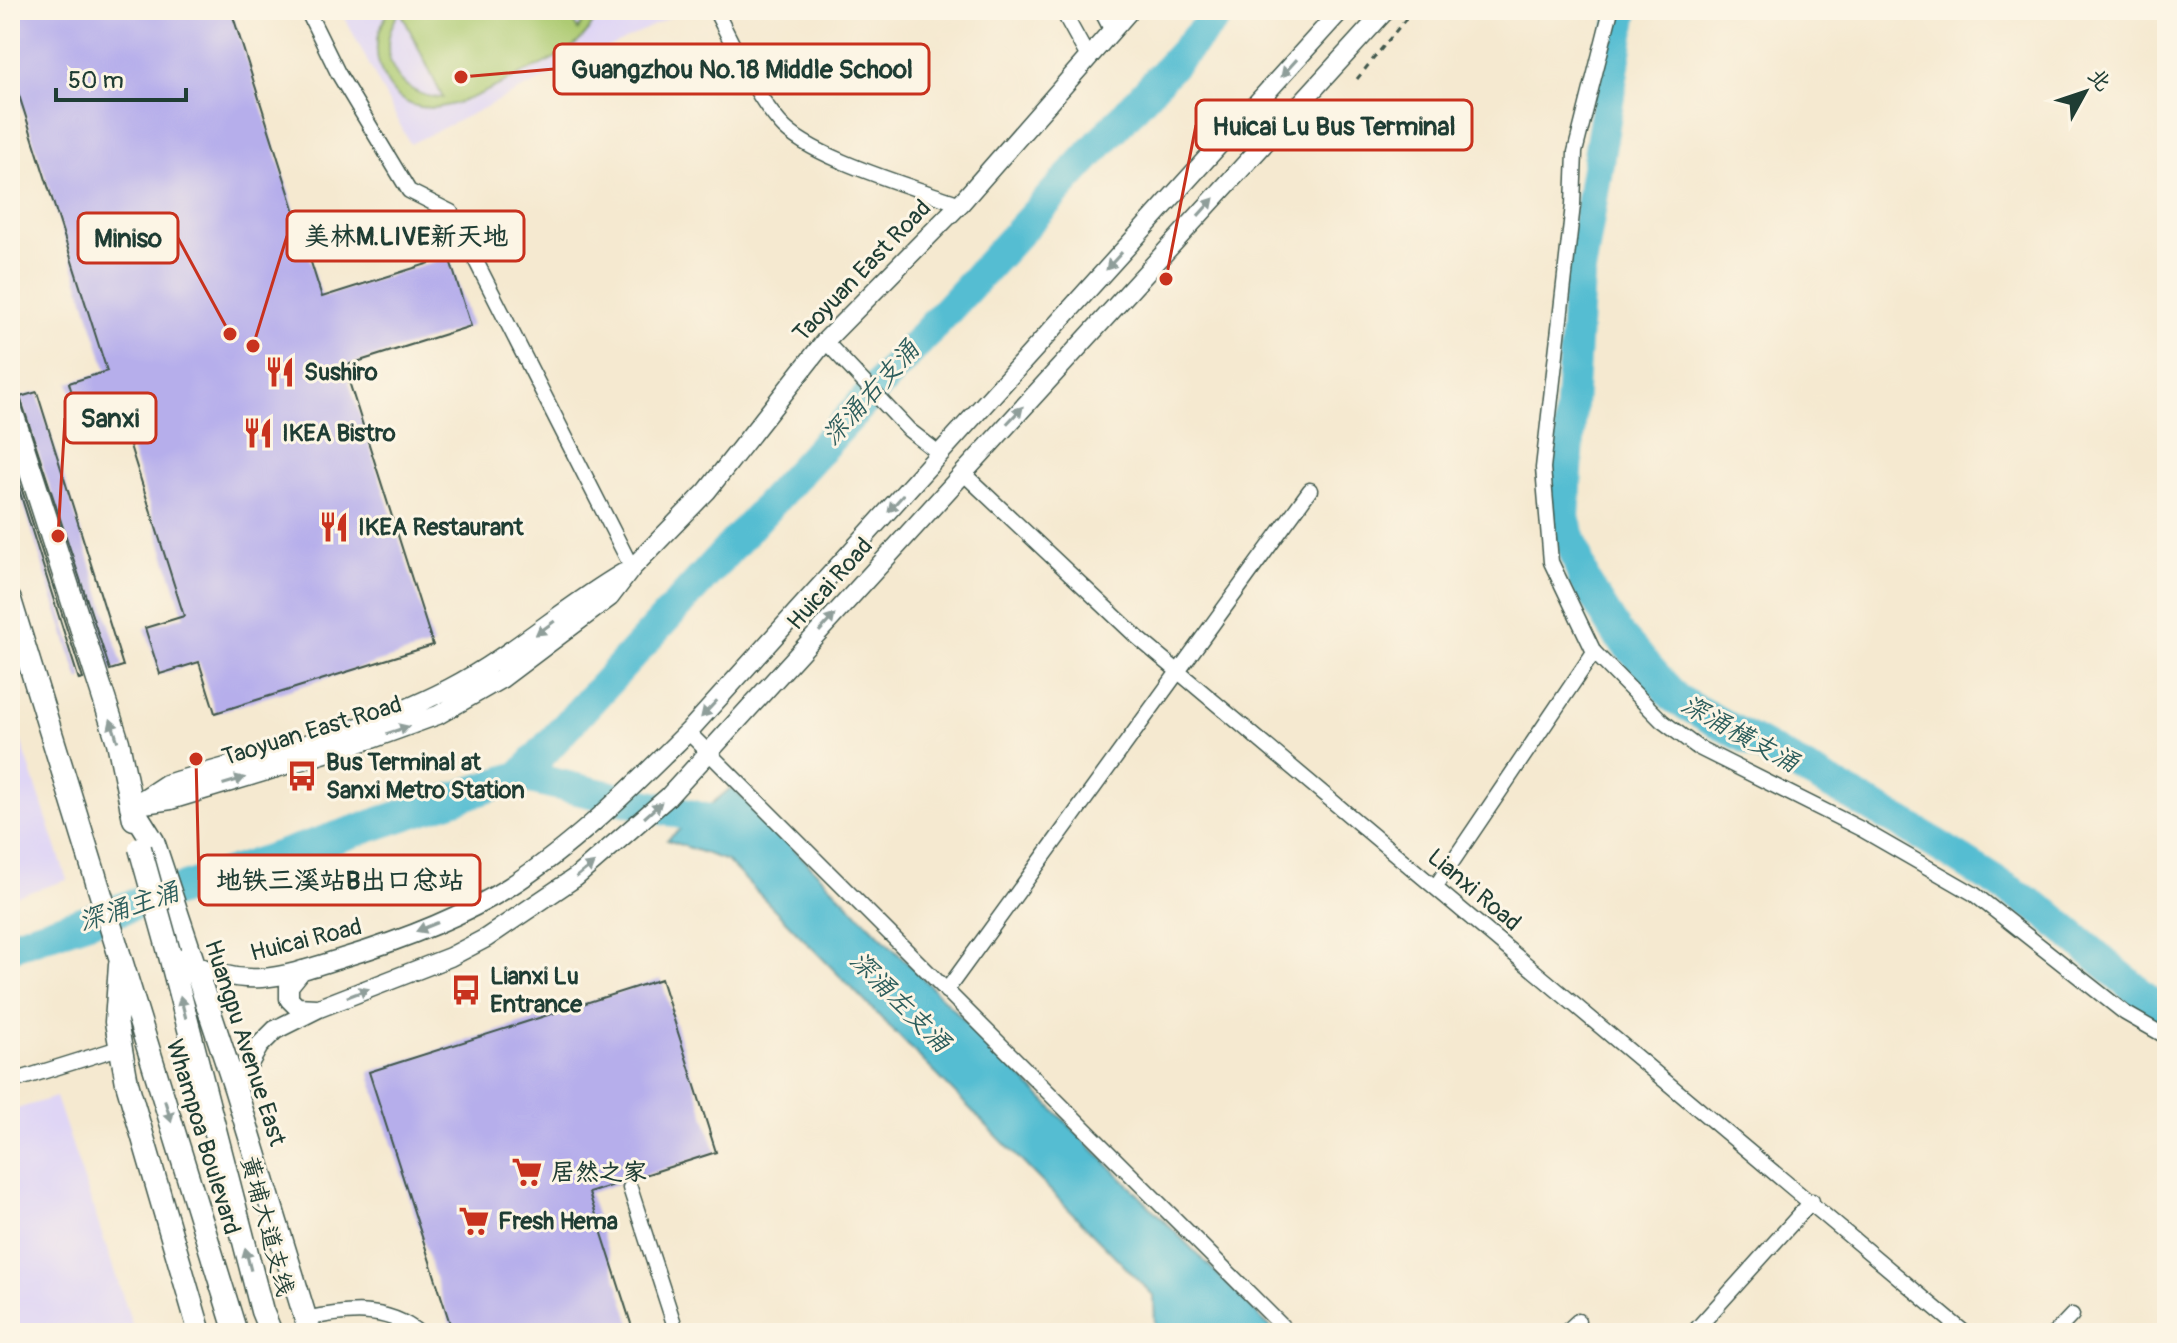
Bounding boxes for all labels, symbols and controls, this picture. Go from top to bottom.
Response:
callout: Guangzhou No.18 Middle School [554,44,929,94]
scale bar [56,52,186,102]
north arrow [2045,52,2125,132]
text: Guangzhou No.18 Middle School [571,54,913,86]
one-way arrow [1281,57,1298,77]
text: 北 [2082,62,2117,97]
text: 50 m [68,66,124,95]
callout: Huicai Lu Bus Terminal [1196,100,1472,150]
text: Huicai Lu Bus Terminal [1212,111,1456,143]
street label: Taoyuan East Road [787,194,937,348]
one-way arrow [1197,198,1215,217]
callout: 美林M.LIVE新天地 [287,211,524,261]
callout: Miniso [78,213,178,263]
text: 美林M.LIVE新天地 [304,221,508,253]
text: Miniso [94,223,162,255]
one-way arrow [1106,251,1124,270]
water label: 深涌右支涌 [816,333,927,452]
restaurant icon: Sushiro [263,355,297,389]
place label: Sushiro [304,358,378,387]
callout: Sanxi [65,393,156,443]
text: Sanxi [81,403,140,435]
one-way arrow [1006,406,1024,425]
restaurant icon: IKEA Bistro [241,416,275,450]
place label: IKEA Bistro [282,419,396,448]
one-way arrow [888,492,905,512]
restaurant icon: IKEA Restaurant [317,510,351,544]
place label: IKEA Restaurant [358,513,525,542]
street label: Huicai Road [781,532,879,636]
one-way arrow [818,614,835,634]
one-way arrow [535,620,556,635]
water label: 深涌横支涌 [1675,688,1805,780]
street label: Taoyuan East Road [219,690,405,772]
one-way arrow [700,699,718,718]
one-way arrow [108,718,120,742]
one-way arrow [387,724,411,736]
place label: Bus Terminal at Sanxi Metro Station [326,748,525,805]
bus stop icon: Bus Terminal at Sanxi Metro Station [285,759,319,793]
one-way arrow [222,774,246,787]
one-way arrow [643,802,662,820]
street label: Lianxi Road [1421,843,1527,937]
callout: 地铁三溪站B出口总站 [199,855,480,905]
one-way arrow [574,862,594,879]
text: 地铁三溪站B出口总站 [216,865,464,897]
water label: 深涌主涌 [75,875,184,938]
street label: Huicai Road [247,912,365,968]
one-way arrow [415,921,439,934]
street label: Huangpu Avenue East [198,936,292,1150]
water label: 深涌左支涌 [843,945,958,1060]
place label: Lianxi Lu Entrance [490,962,583,1019]
bus stop icon: Lianxi Lu Entrance [449,973,483,1007]
one-way arrow [346,986,370,999]
one-way arrow [177,994,189,1019]
street label: Whampoa Boulevard [159,1036,247,1238]
one-way arrow [162,1099,175,1123]
street label: 黄埔大道支线 [234,1153,300,1299]
supermarket icon: 居然之家 [510,1155,544,1189]
place label: 居然之家 [551,1158,647,1187]
supermarket icon: Fresh Hema [457,1204,491,1238]
place label: Fresh Hema [498,1207,618,1236]
one-way arrow [242,1246,254,1271]

